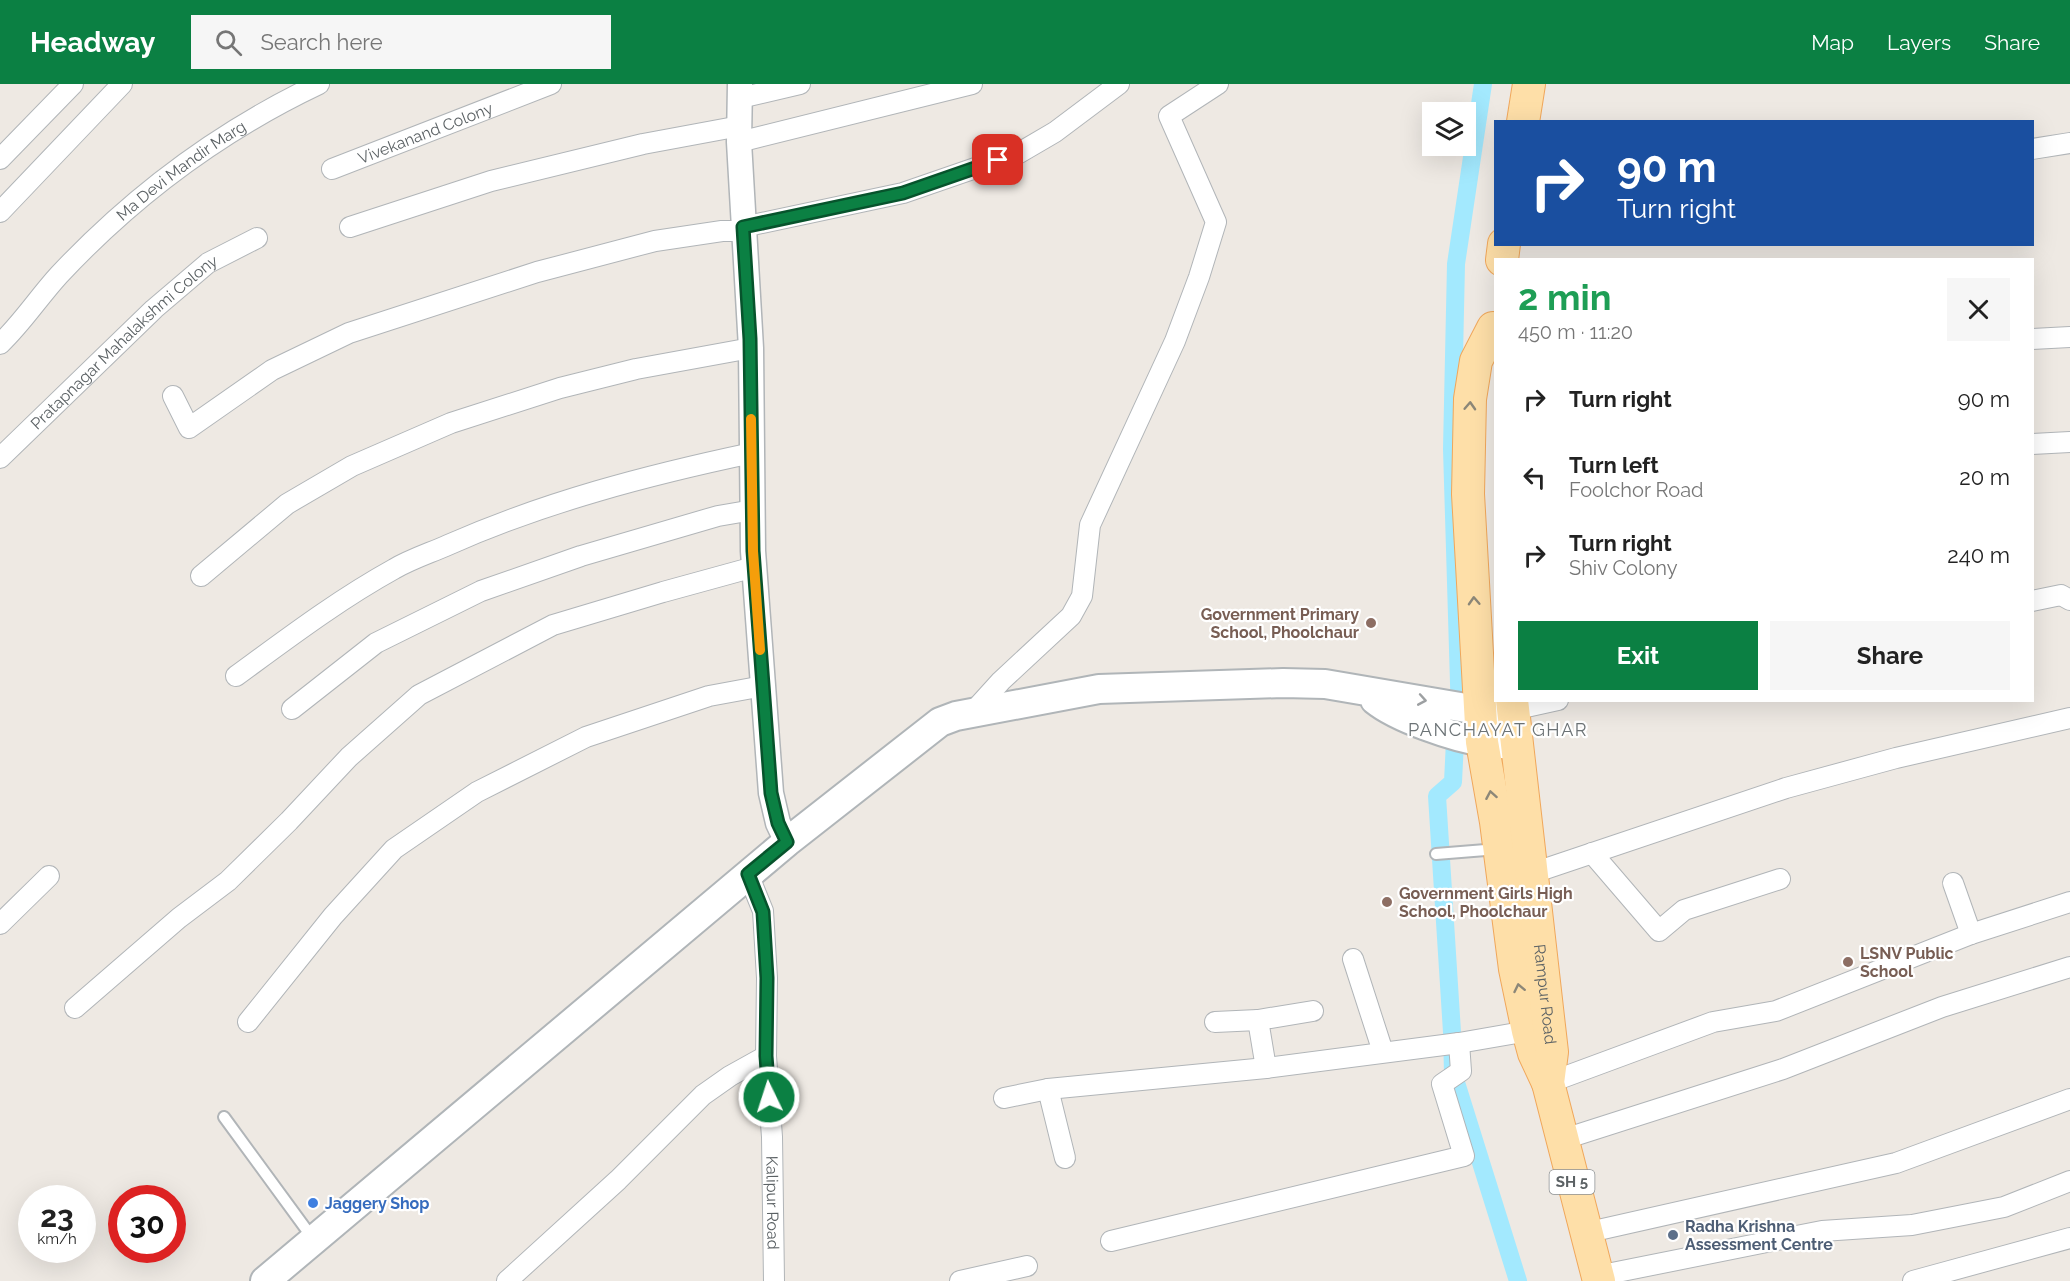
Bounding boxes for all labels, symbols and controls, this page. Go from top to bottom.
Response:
search box [191,15,611,69]
text: Headway [30,26,155,59]
icon: search [212,26,245,59]
text: Search here [260,29,383,55]
text: Map [1811,30,1854,55]
text: Layers [1887,30,1951,55]
text: Share [1984,30,2040,55]
street label: Vivekanand Colony [355,98,496,168]
map controls [1422,102,1476,156]
button: layers [1422,102,1476,156]
street label: Ma Devi Mandir Marg [113,117,249,225]
pin [972,134,1023,185]
icon: arrive [981,143,1014,176]
text: 90 m [1617,143,1717,192]
icon: right [1518,144,1596,222]
text: Turn right [1617,193,1736,224]
street label: Pratapnagar Mahalakshmi Colony [27,251,221,433]
text: 2 min [1518,276,1611,318]
button: close [1947,278,2010,341]
text: 450 m · 11:20 [1518,320,1633,344]
icon: right [1518,383,1551,416]
text: Turn right [1569,386,1672,412]
text: 90 m [1958,386,2010,412]
one-way arrow [1464,401,1477,410]
text: Turn left [1569,452,1659,478]
icon: left [1518,461,1551,494]
text: 20 m [1959,464,2010,490]
text: Foolchor Road [1569,478,1704,502]
text: Turn right [1569,530,1672,556]
icon: right [1518,539,1551,572]
text: 240 m [1947,542,2010,568]
text: Shiv Colony [1569,556,1678,580]
one-way arrow [1467,596,1480,605]
place label: Government Primary School, Phoolchaur [1201,605,1359,642]
marker: Government Primary School, Phoolchaur [1364,616,1378,630]
button: Exit [1518,621,1758,690]
button: Share [1770,621,2010,690]
one-way arrow [1416,693,1426,706]
district label: PANCHAYAT GHAR [1408,719,1588,740]
one-way arrow [1485,790,1498,800]
place label: Government Girls High School, Phoolchaur [1399,884,1573,921]
marker: Government Girls High School, Phoolchaur [1380,895,1394,909]
street label: Rampur Road [1530,943,1560,1045]
place label: LSNV Public School [1860,944,1954,981]
marker: LSNV Public School [1841,955,1855,969]
one-way arrow [1513,983,1526,993]
position arrow [737,1065,801,1129]
street label: Kalipur Road [762,1156,783,1250]
road number: SH 5 [1550,1170,1594,1194]
speed limit sign: 30 [108,1185,186,1263]
place label: Jaggery Shop [325,1194,429,1213]
marker: Jaggery Shop [306,1196,320,1210]
text: 23 [40,1199,74,1234]
place label: Radha Krishna Assessment Centre [1685,1217,1833,1254]
marker: Radha Krishna Assessment Centre [1666,1228,1680,1242]
text: km/h [37,1230,77,1248]

